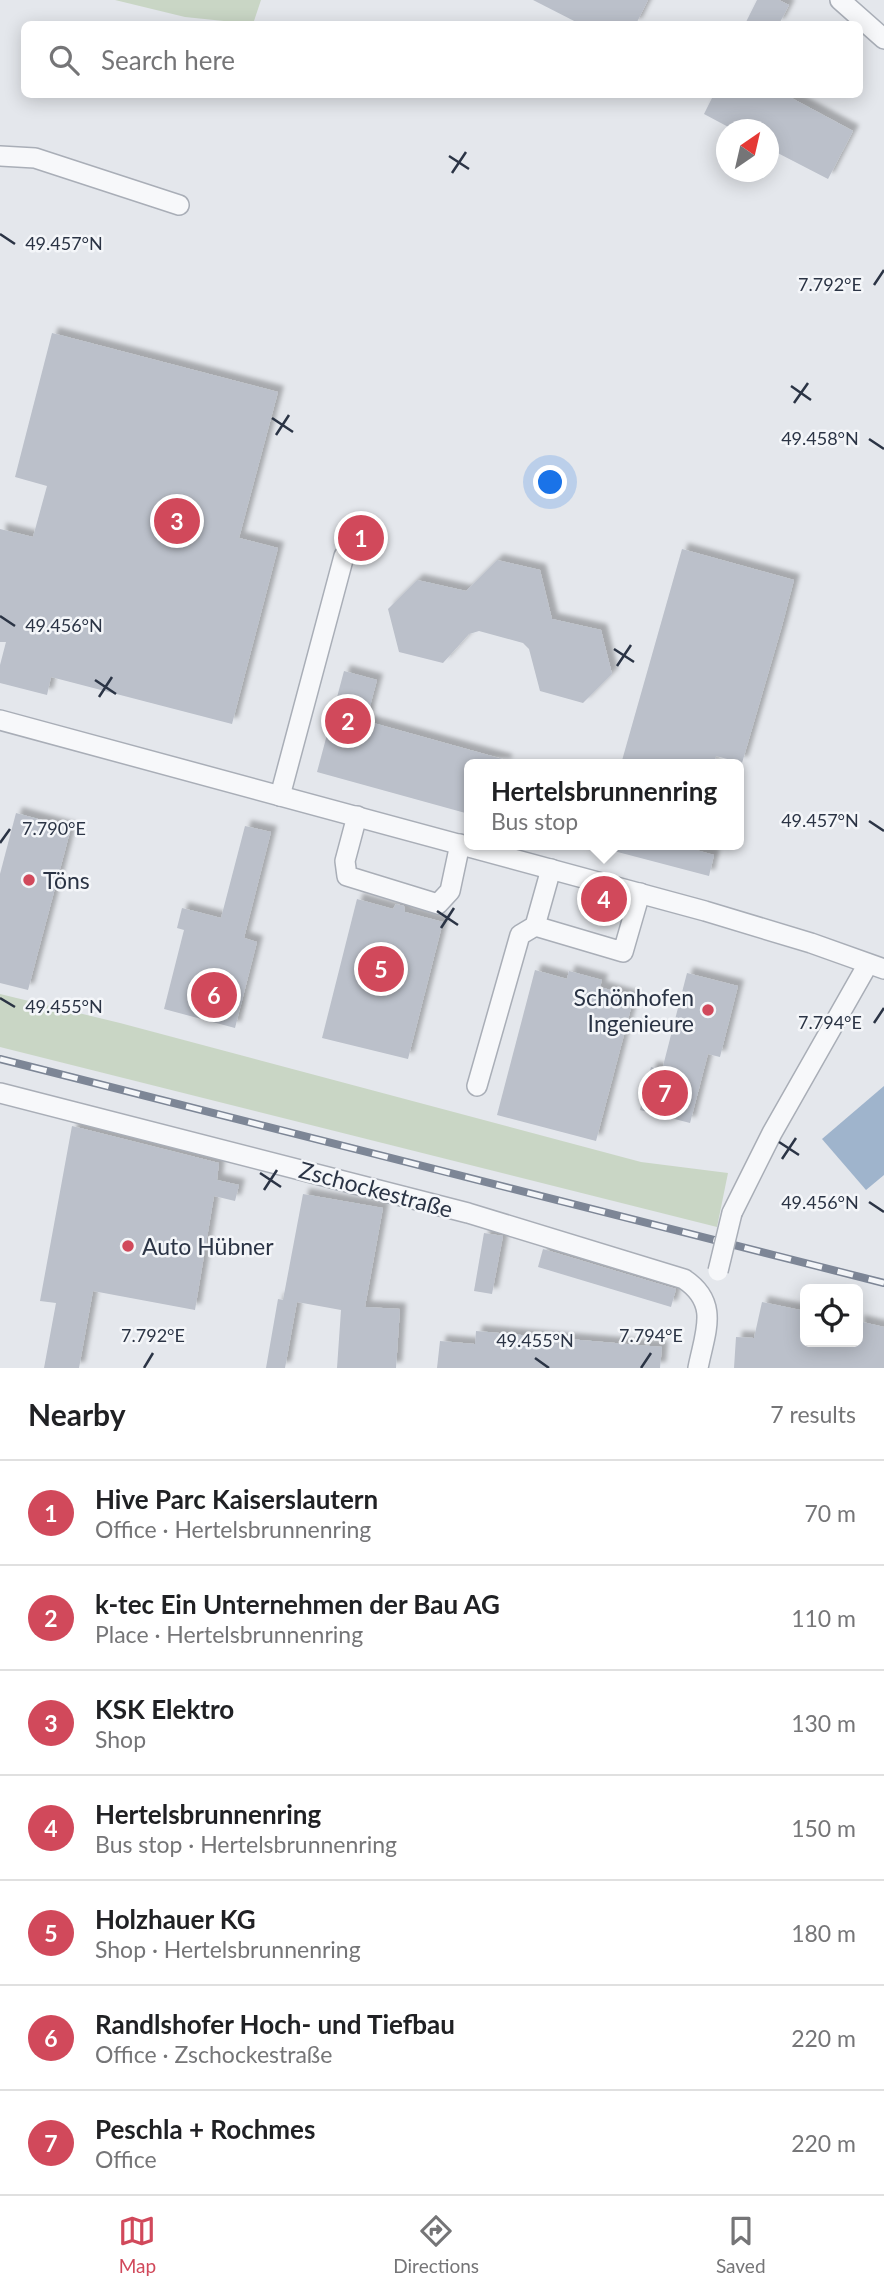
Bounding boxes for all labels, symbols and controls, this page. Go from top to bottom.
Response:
search box [21,21,863,98]
icon: search [45,41,83,79]
text: Search here [101,44,235,76]
north arrow [716,119,779,182]
text: 49.457°N [25,232,103,254]
text: 7.792°E [798,273,862,295]
text: 49.458°N [781,427,859,449]
your location [533,465,567,499]
pin: 3 [154,495,200,547]
pin: 1 [338,512,384,564]
text: 49.456°N [25,614,103,636]
pin: 2 [325,695,371,747]
popup [464,759,744,850]
text: Hertelsbrunnenring [491,775,717,807]
text: Bus stop [491,807,578,835]
text: 49.457°N [781,809,859,831]
text: 7.790°E [22,817,86,839]
place label: Töns [43,866,90,894]
marker: Töns [21,872,37,888]
pin: 4 [581,873,627,925]
pin: 5 [358,943,404,995]
pin: 6 [191,969,237,1021]
place label: Schönhofen Ingenieure [574,983,694,1037]
text: 49.455°N [25,995,103,1017]
marker: Schönhofen Ingenieure [700,1002,716,1018]
text: 7.794°E [798,1011,862,1033]
pin: 7 [642,1067,688,1119]
street label: Zschockestraße [296,1155,456,1223]
text: 49.456°N [781,1191,859,1213]
place label: Auto Hübner [142,1232,274,1260]
marker: Auto Hübner [120,1238,136,1254]
map controls [800,1284,863,1347]
button: locate [800,1284,863,1347]
text: 7.792°E [121,1324,185,1346]
text: 7.794°E [619,1324,683,1346]
text: 49.455°N [496,1329,574,1351]
text: Nearby [28,1396,126,1432]
text: 7 results [770,1400,856,1428]
text: Hive Parc Kaiserslautern [95,1483,378,1515]
text: 1 [44,1499,58,1527]
text: 70 m [805,1499,856,1527]
text: Office · Hertelsbrunnenring [95,1515,371,1543]
text: k-tec Ein Unternehmen der Bau AG [95,1588,500,1620]
text: 2 [44,1604,58,1632]
text: 110 m [791,1604,856,1632]
text: Place · Hertelsbrunnenring [95,1620,363,1648]
text: KSK Elektro [95,1693,234,1725]
text: 3 [44,1709,58,1737]
text: 130 m [791,1709,856,1737]
text: Shop [95,1725,146,1753]
text: Hertelsbrunnenring [95,1798,321,1830]
text: 4 [44,1814,58,1842]
text: 150 m [791,1814,856,1842]
text: Bus stop · Hertelsbrunnenring [95,1830,397,1858]
text: Holzhauer KG [95,1903,256,1935]
text: 5 [44,1919,58,1947]
text: 180 m [791,1919,856,1947]
text: Shop · Hertelsbrunnenring [95,1935,361,1963]
text: Randlshofer Hoch- und Tiefbau [95,2008,455,2040]
text: 6 [44,2024,58,2052]
text: 220 m [791,2024,856,2052]
text: Office · Zschockestraße [95,2040,332,2068]
text: Peschla + Rochmes [95,2113,315,2145]
text: 7 [44,2129,58,2157]
text: 220 m [791,2129,856,2157]
text: Office [95,2145,157,2173]
tab: Map [118,2212,156,2277]
tab: Directions [393,2212,479,2277]
tab: Saved [716,2212,766,2277]

